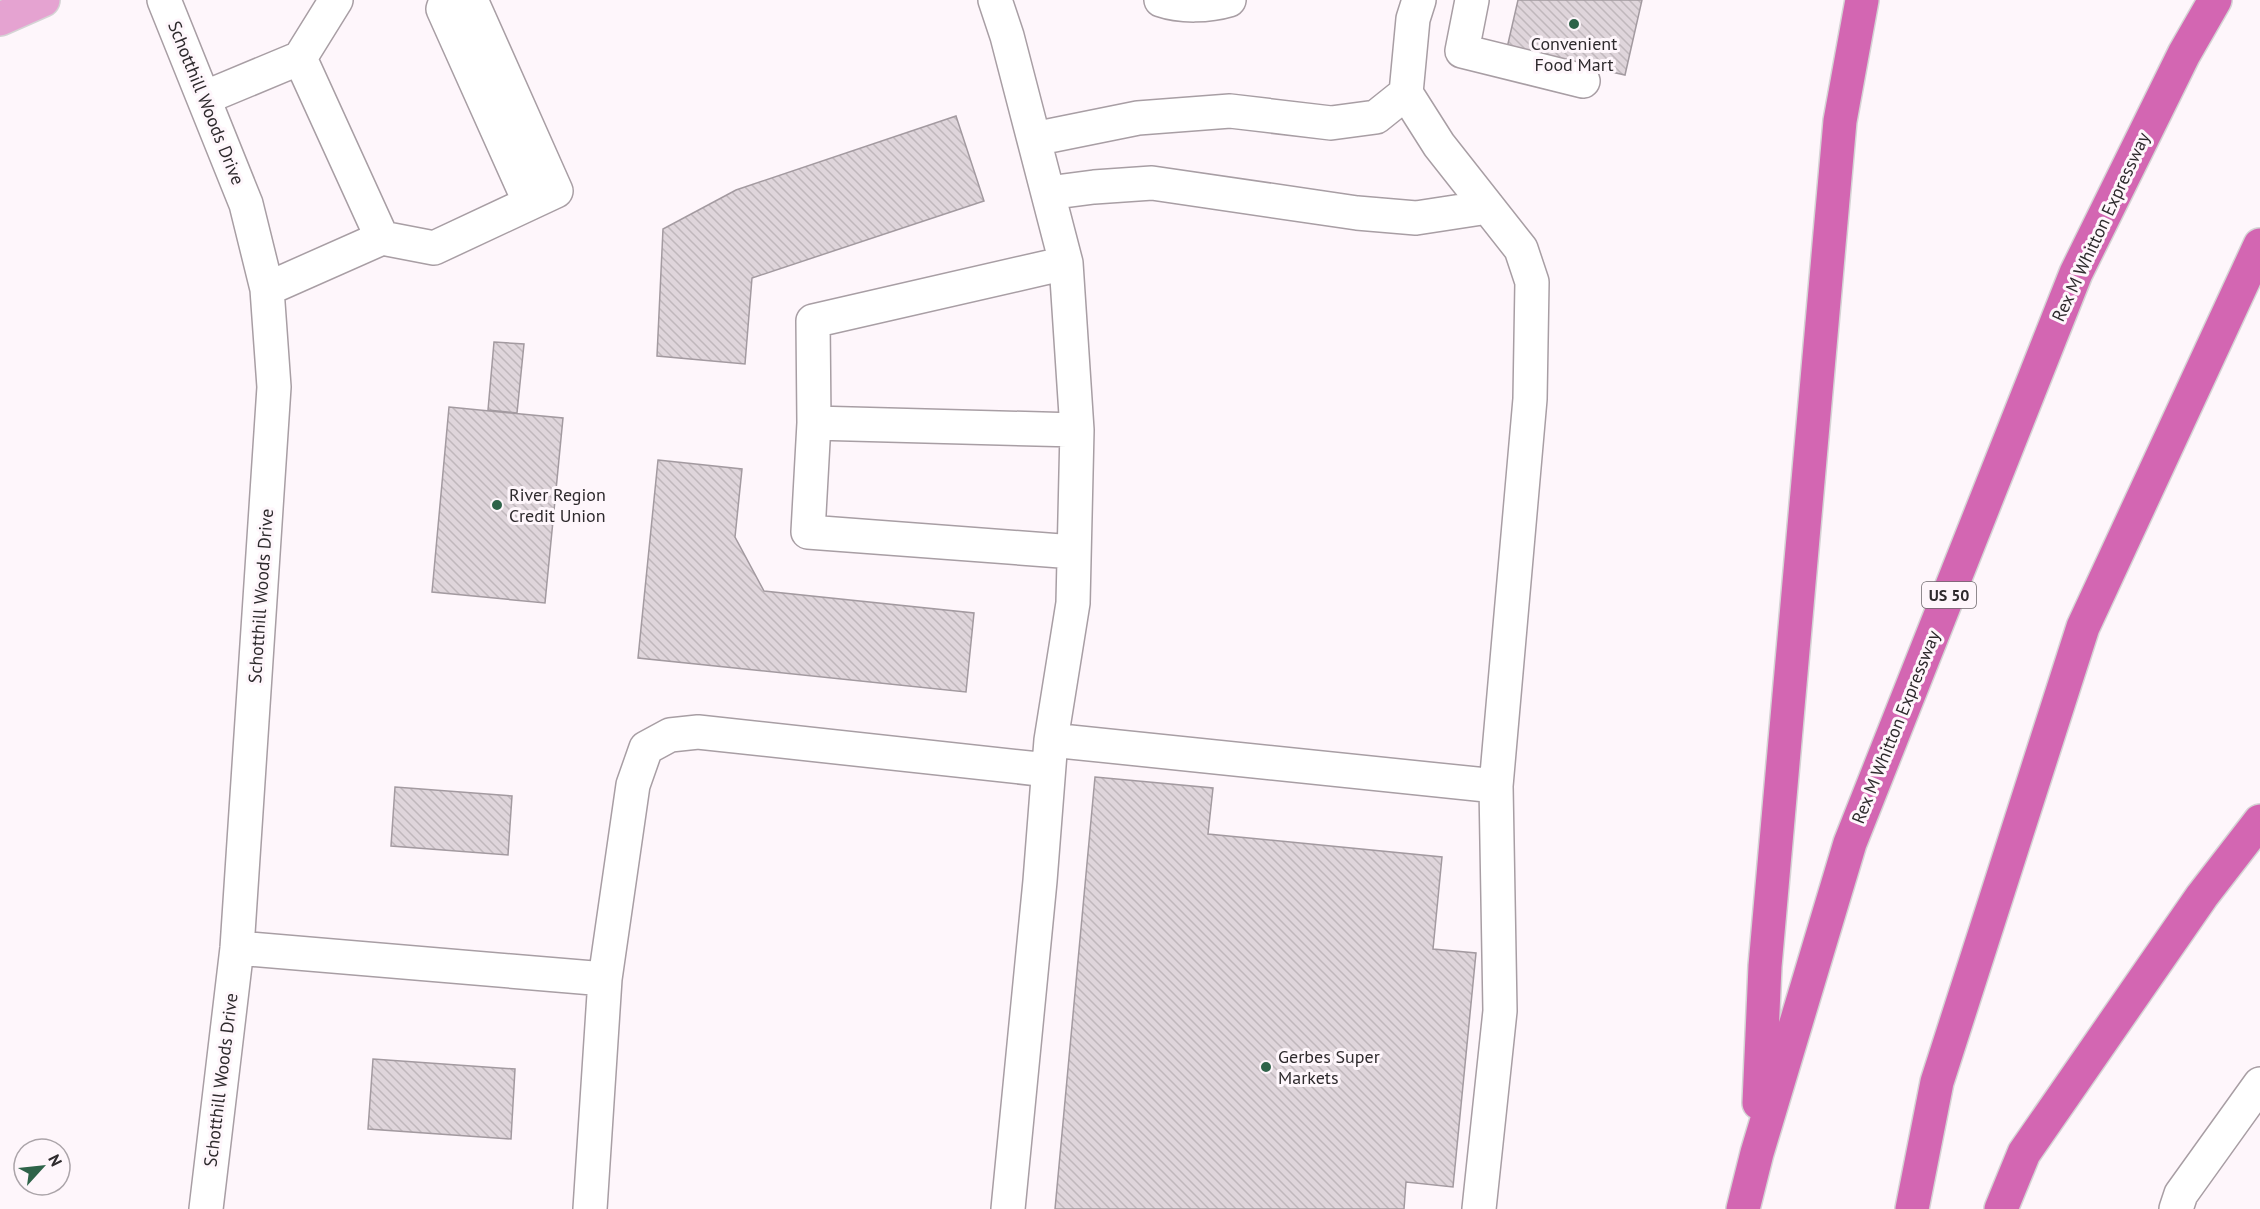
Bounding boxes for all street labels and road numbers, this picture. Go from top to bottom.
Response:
street label: Schotthill Woods Drive [163,17,250,188]
street label: Rex M Whitton Expressway [2047,128,2155,325]
street label: Schotthill Woods Drive [243,508,278,684]
road number: US 50 [1922,582,1976,608]
street label: Rex M Whitton Expressway [1846,626,1945,827]
street label: Schotthill Woods Drive [198,992,243,1168]

